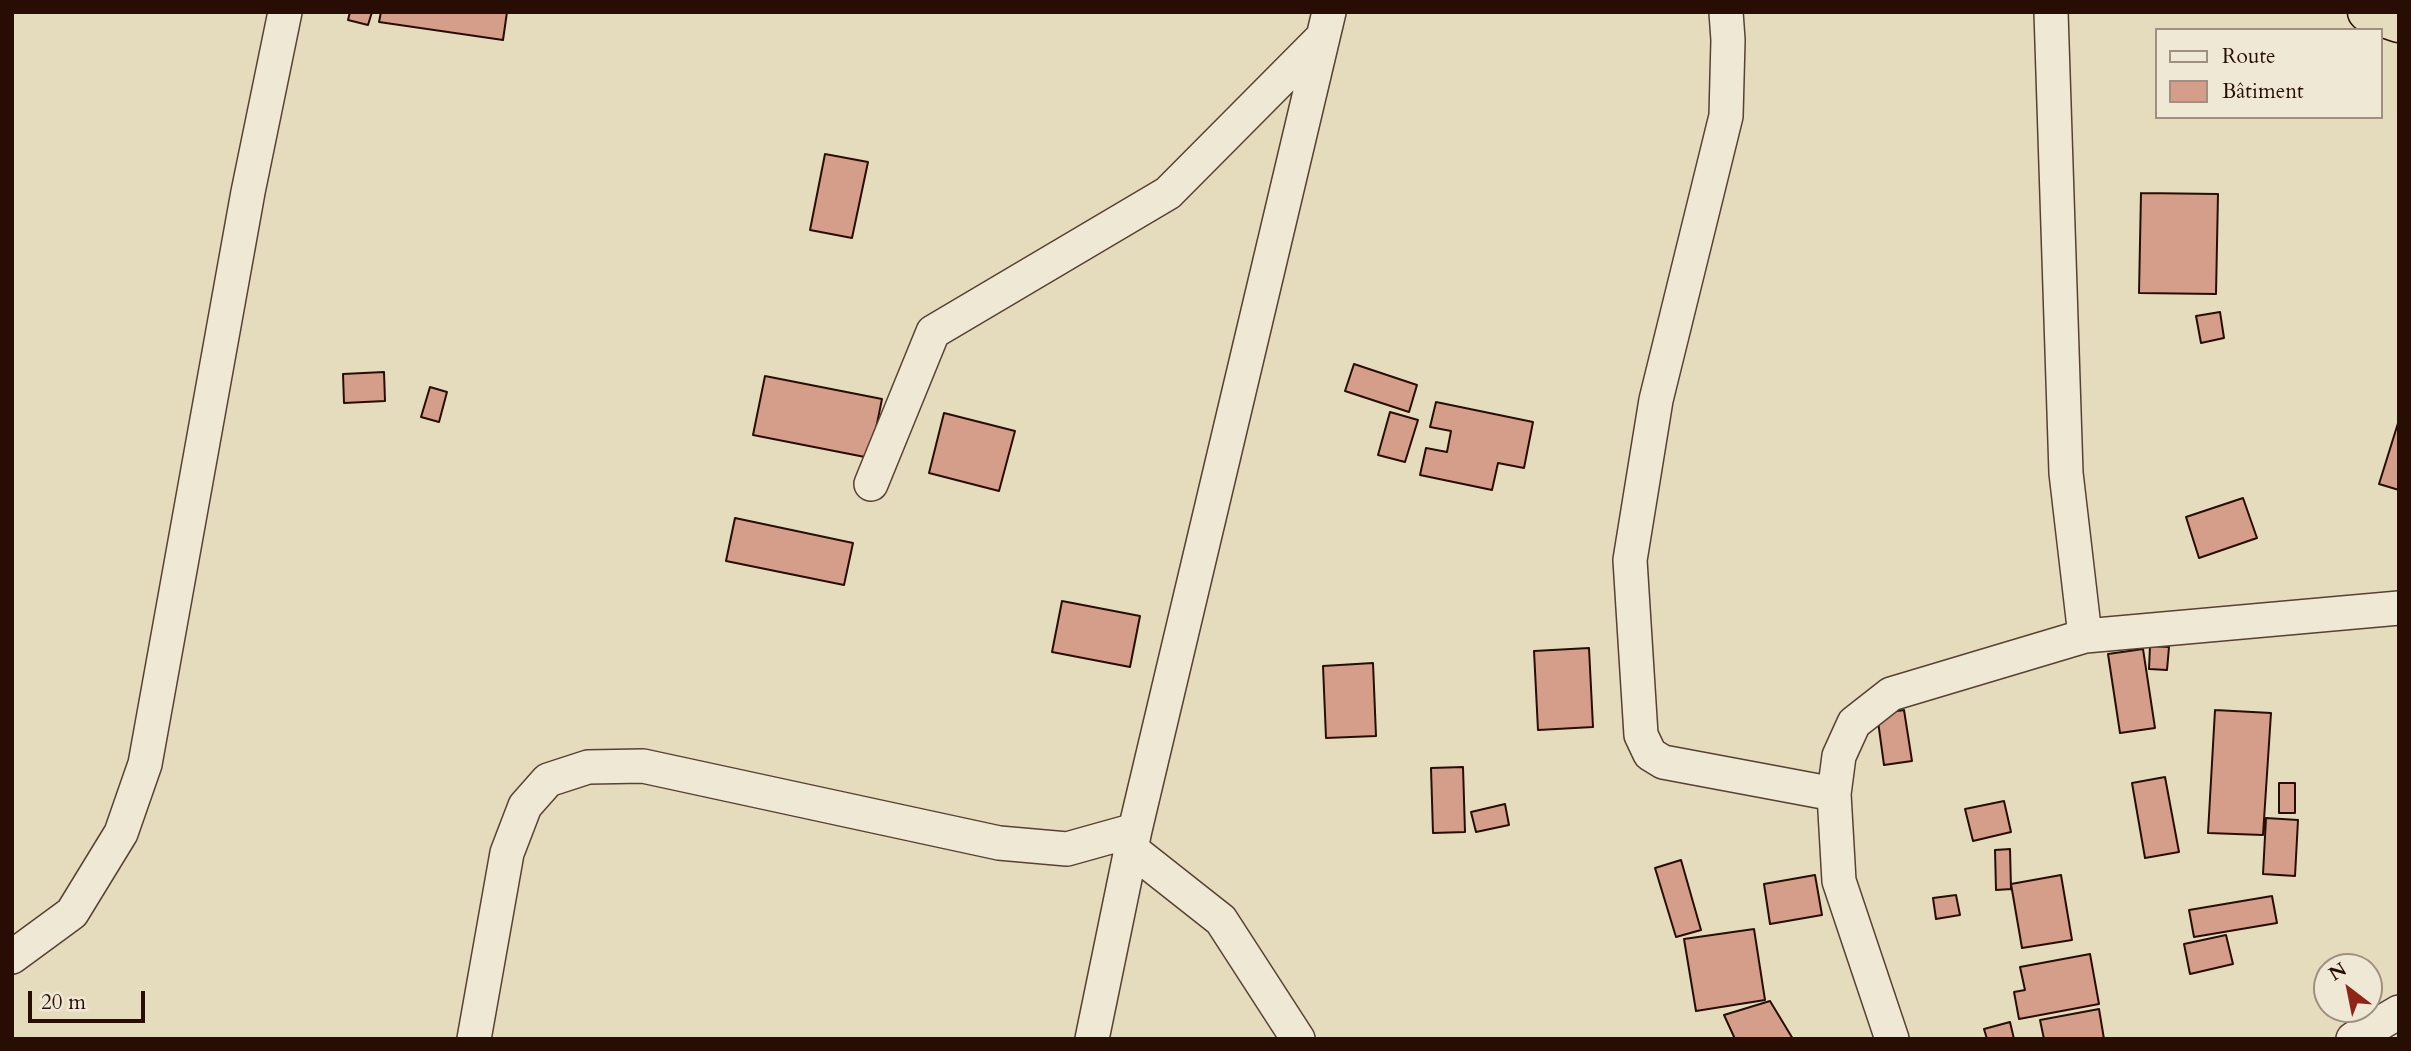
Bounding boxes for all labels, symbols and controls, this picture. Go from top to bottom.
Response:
legend [2156,28,2383,119]
text: Route [2222,42,2276,71]
text: Bâtiment [2222,77,2304,106]
north arrow [2313,953,2383,1023]
text: N [2324,956,2352,987]
scale bar [32,978,149,1022]
text: 20 m [41,988,86,1017]

